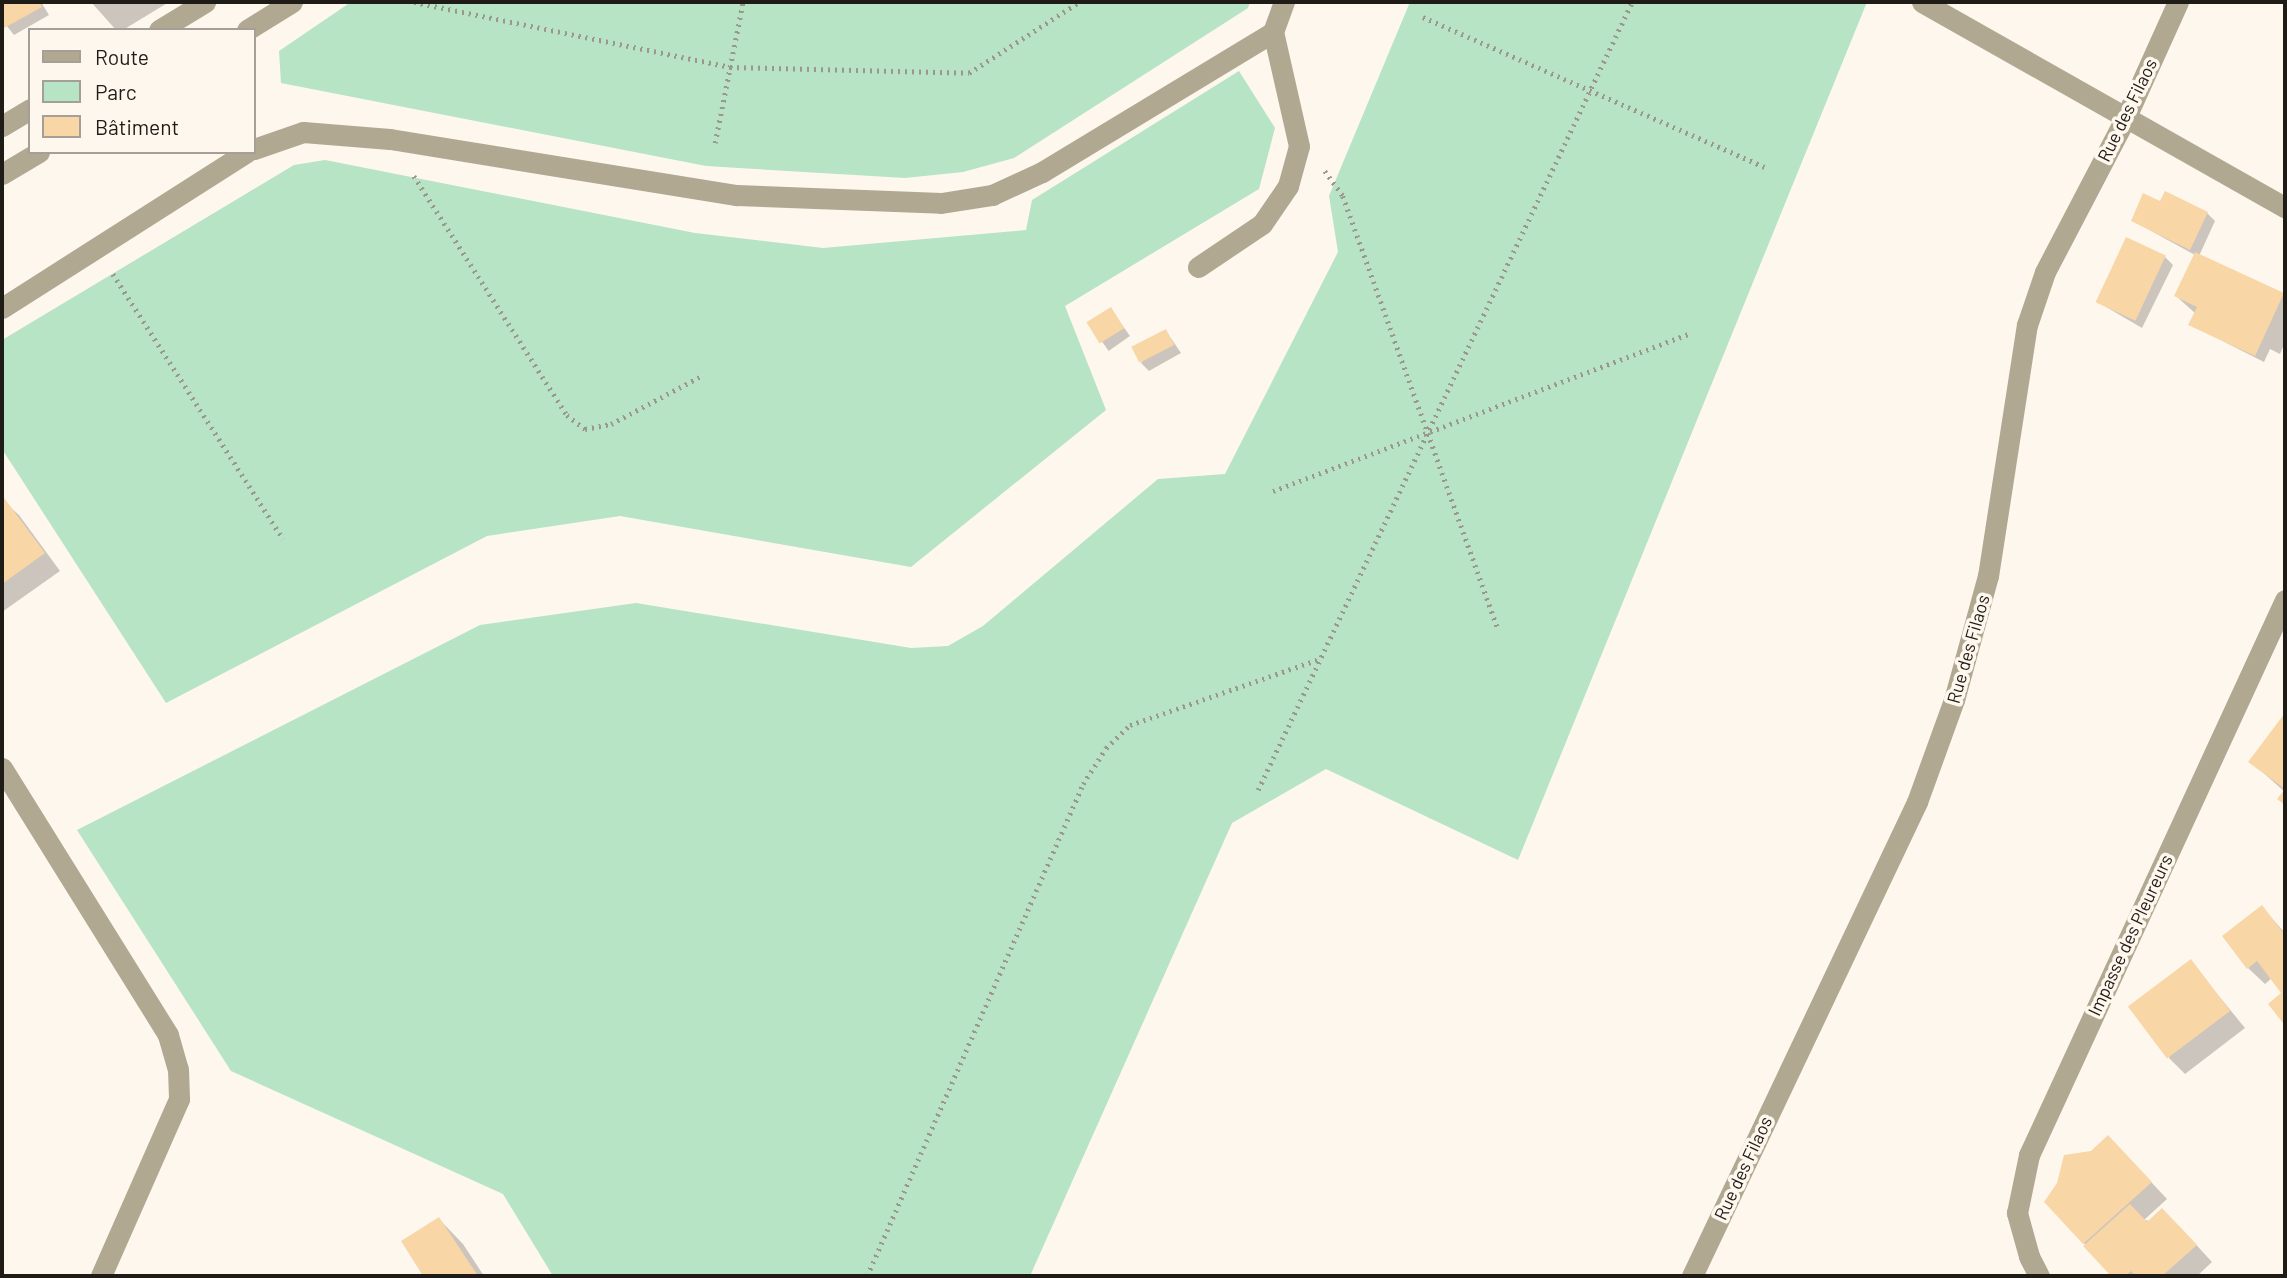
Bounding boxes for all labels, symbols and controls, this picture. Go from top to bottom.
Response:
legend [28,28,256,154]
text: Route [95,44,149,69]
street label: Rue des Filaos [2093,55,2161,165]
text: Parc [95,79,137,104]
text: Bâtiment [95,114,179,139]
street label: Rue des Filaos [1942,592,1994,706]
street label: Impasse des Pleureurs [2083,851,2177,1019]
street label: Rue des Filaos [1710,1113,1776,1223]

